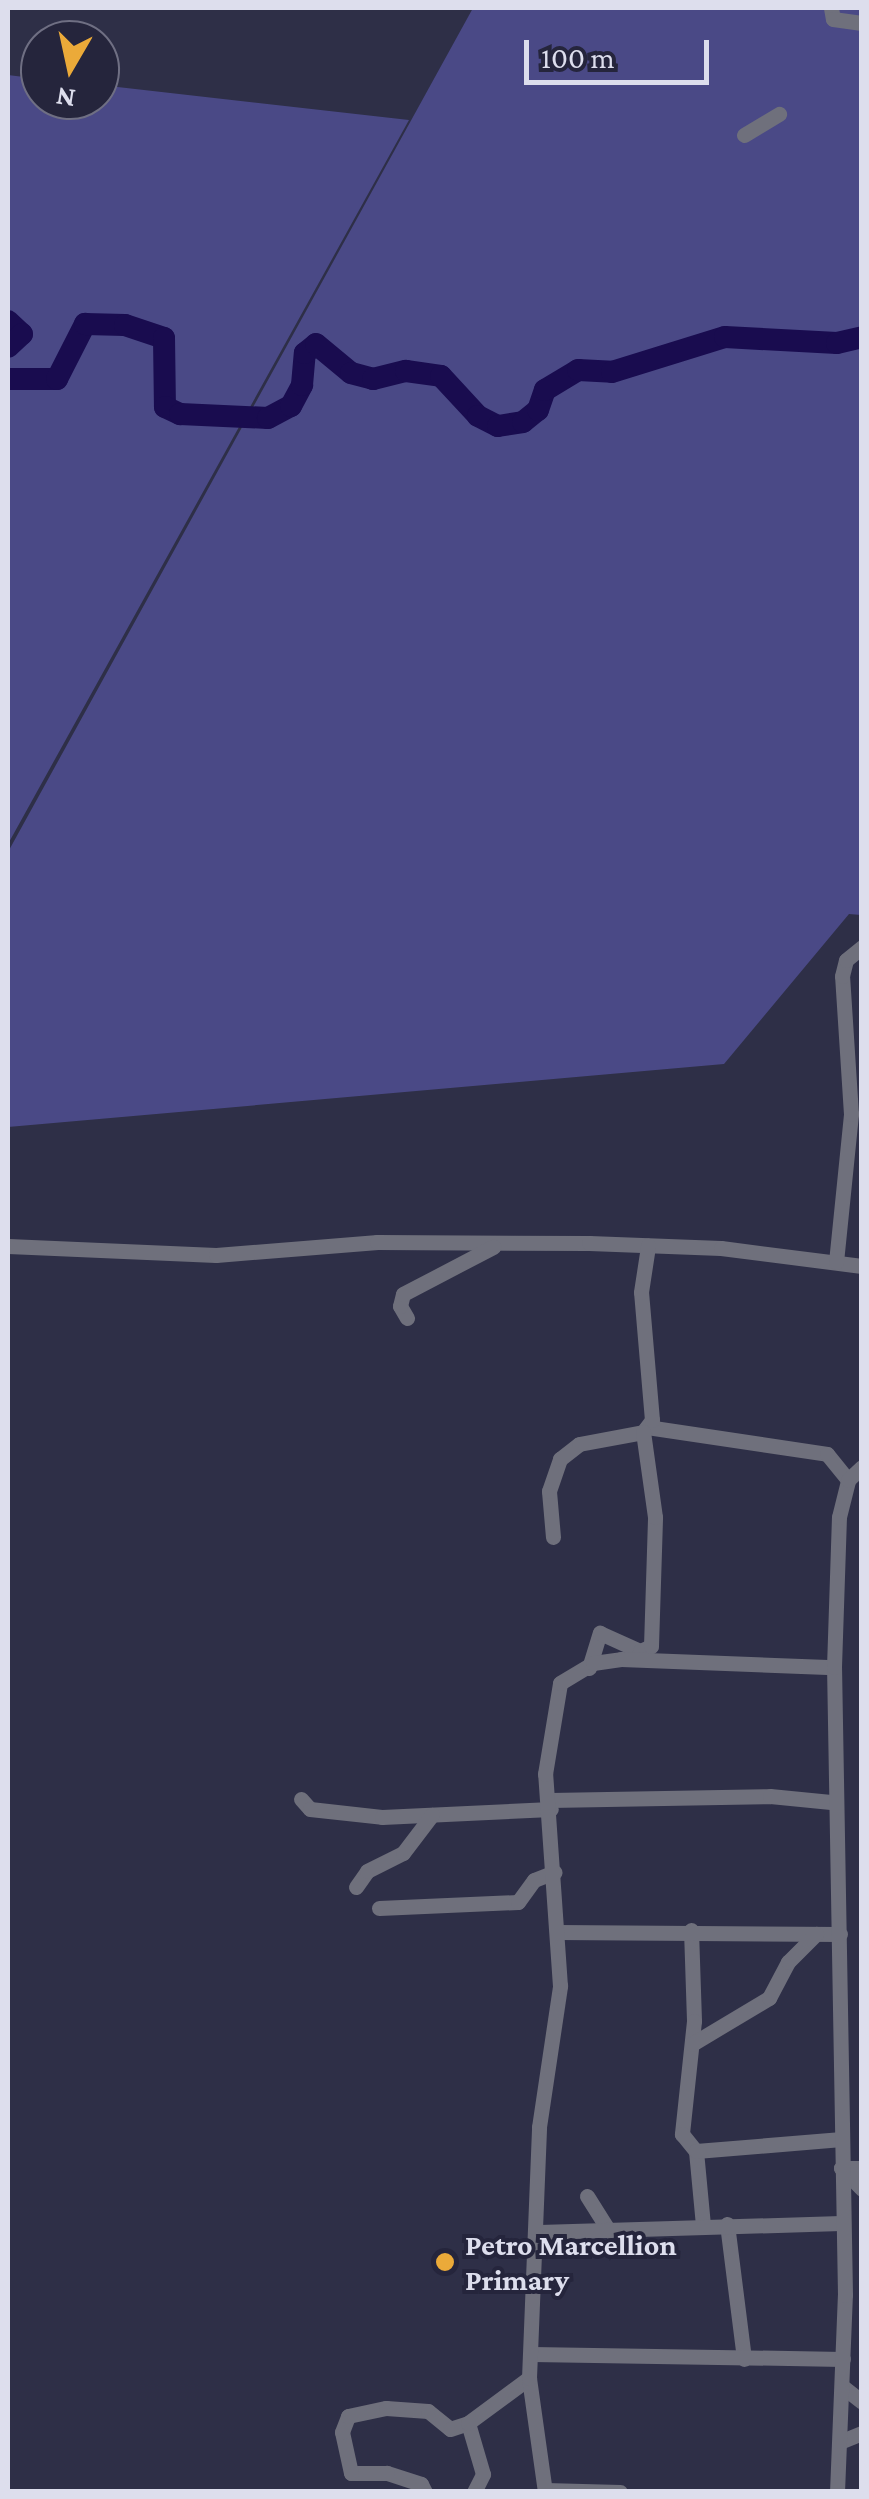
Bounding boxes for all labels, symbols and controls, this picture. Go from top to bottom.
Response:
north arrow [20,20,120,120]
scale bar [529,20,714,82]
text: 100 m [541,41,615,74]
text: N [54,81,77,115]
place label: Petro Marcellion Primary [465,2227,677,2298]
marker: Petro Marcellion Primary [434,2251,456,2273]

